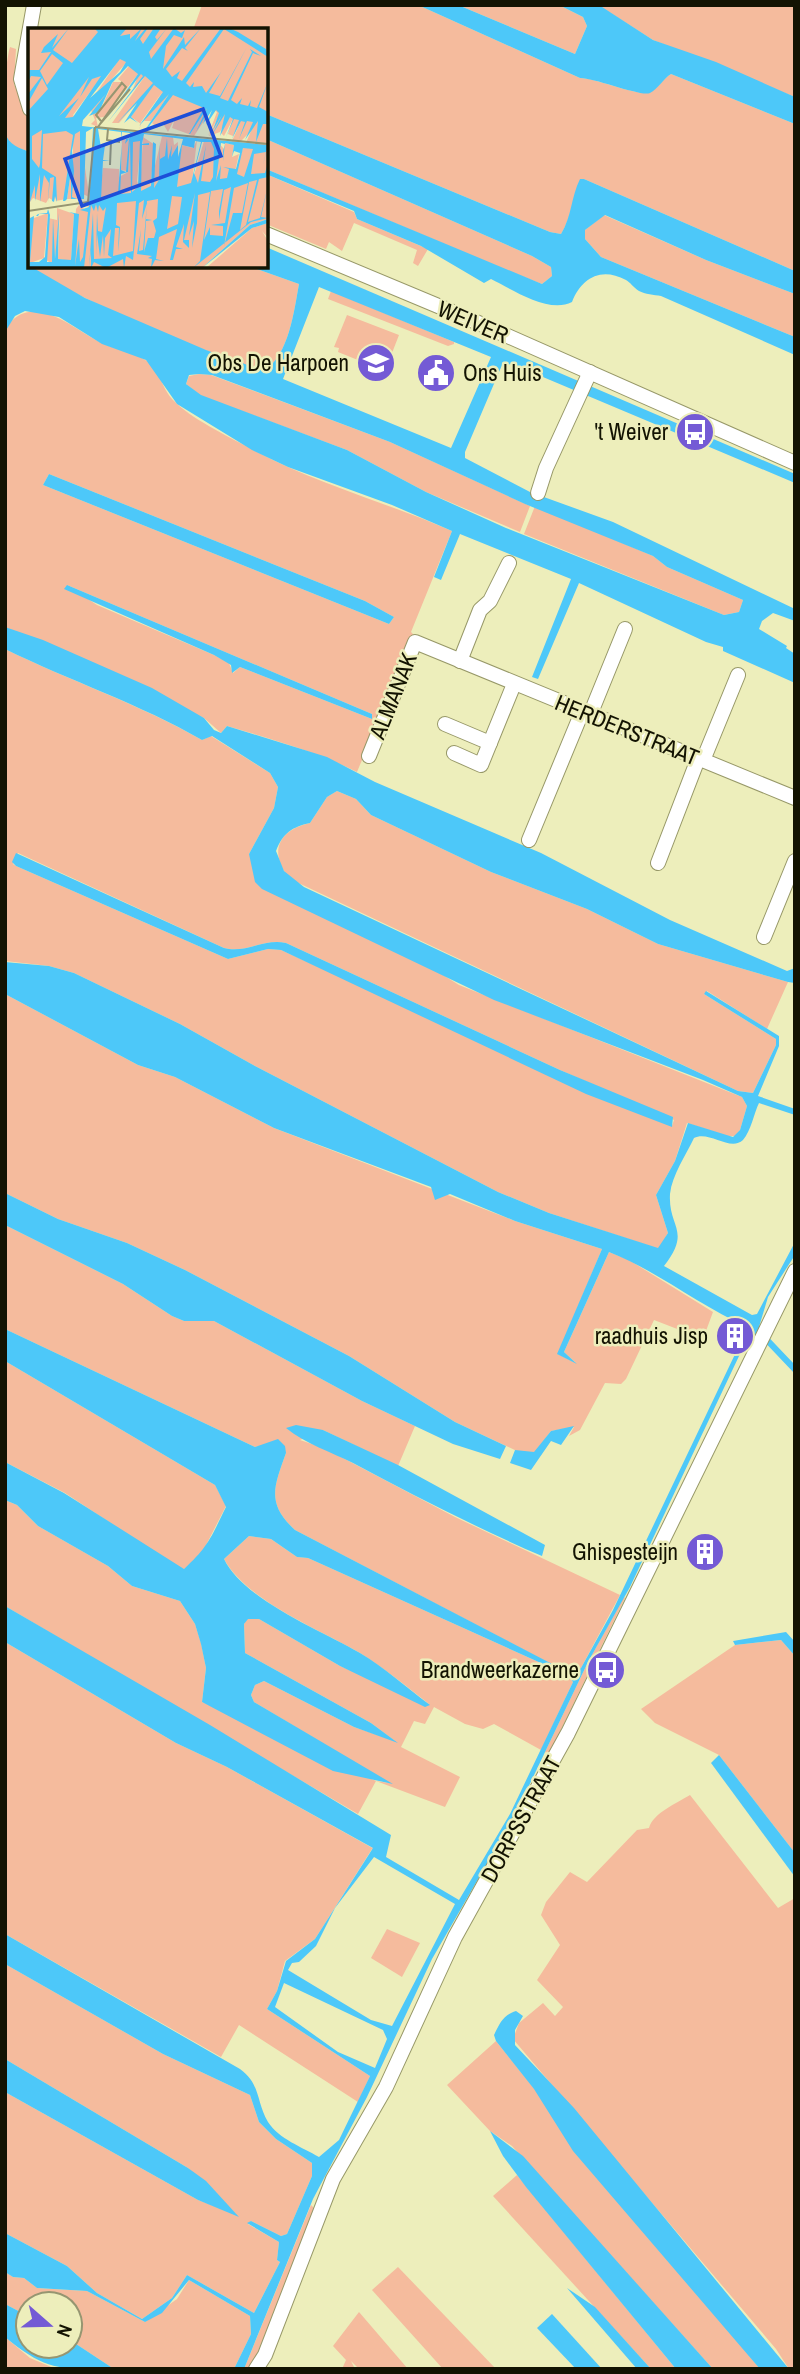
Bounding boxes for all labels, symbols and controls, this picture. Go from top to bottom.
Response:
inset map [28,28,268,268]
street label: WEIVER [433,293,514,350]
school or university icon: Obs De Harpoen [355,342,397,384]
place label: Obs De Harpoen [207,347,349,378]
public building icon: Ons Huis [415,352,457,394]
place label: Ons Huis [463,357,542,388]
bus stop icon: 't Weiver [674,411,716,453]
place label: 't Weiver [594,416,669,447]
street label: ALMANAK [361,648,424,744]
street label: HERDERSTRAAT [551,687,704,773]
building icon: raadhuis Jisp [714,1315,756,1357]
place label: raadhuis Jisp [595,1320,708,1351]
building icon: Ghispesteijn [684,1531,726,1573]
place label: Ghispesteijn [572,1536,678,1567]
bus stop icon: Brandweerkazerne [585,1649,627,1691]
place label: Brandweerkazerne [421,1654,579,1685]
street label: DORPSSTRAAT [473,1750,568,1888]
north arrow [14,2290,84,2360]
text: N [51,2321,79,2341]

